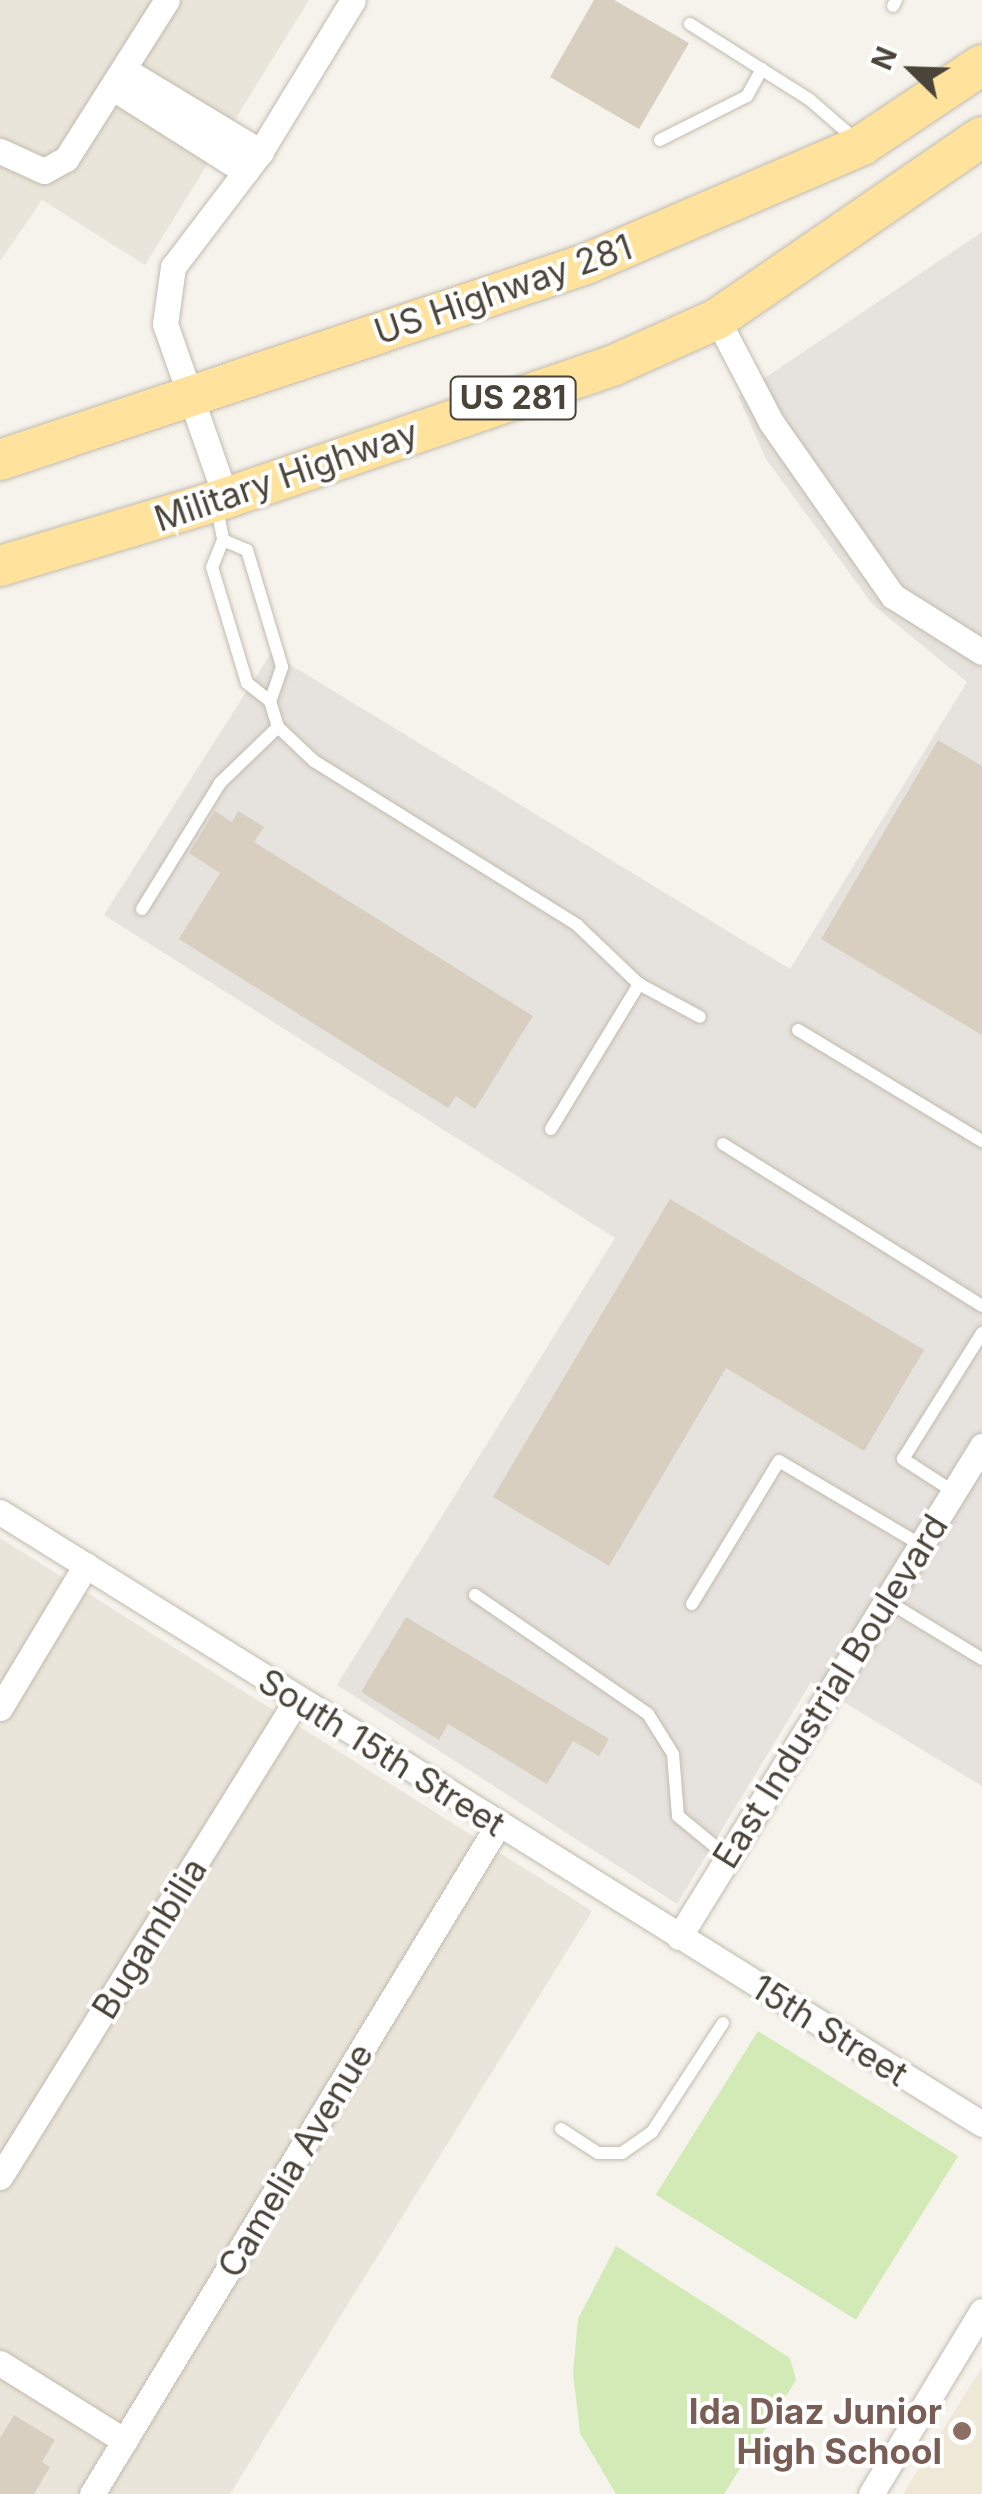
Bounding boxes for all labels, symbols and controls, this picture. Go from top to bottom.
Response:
north arrow [862,20,962,120]
text: N [865,42,904,75]
street label: US Highway 281 [369,225,637,353]
road number: US 281 [448,371,578,425]
street label: Military Highway [149,410,423,540]
street label: East Industrial Boulevard [704,1507,956,1875]
street label: South 15th Street [251,1659,513,1845]
street label: Bugambilia [83,1850,215,2026]
street label: 15th Street [744,1965,916,2095]
street label: Camelia Avenue [209,2035,381,2285]
place label: Ida Diaz Junior High School [689,2390,942,2472]
marker: Ida Diaz Junior High School [951,2420,973,2442]

